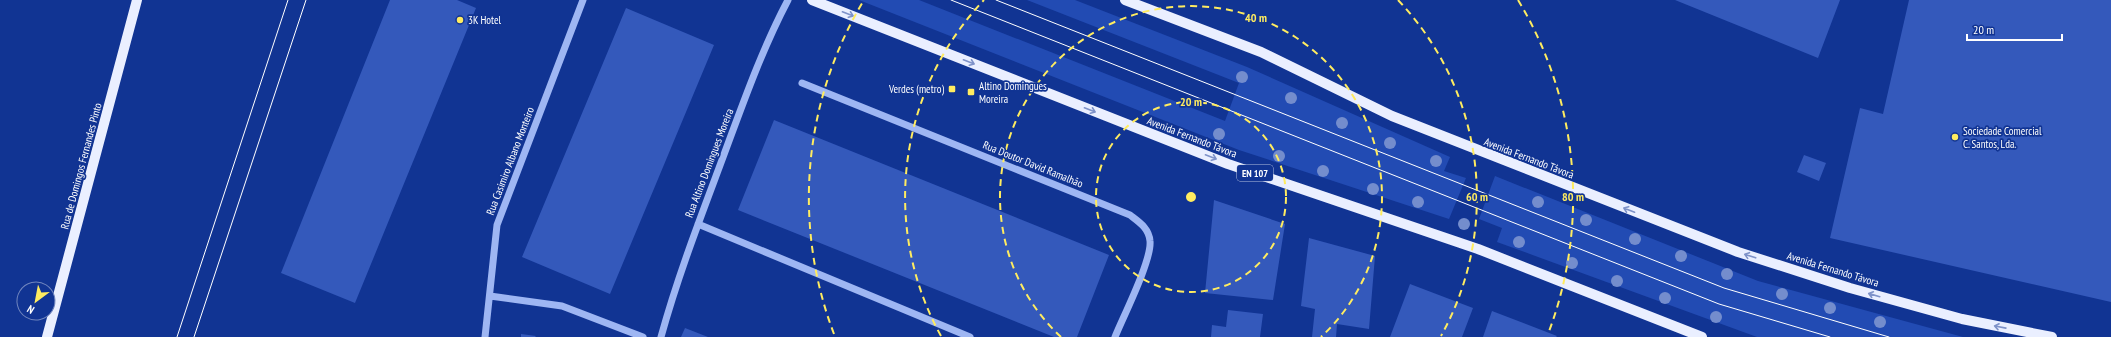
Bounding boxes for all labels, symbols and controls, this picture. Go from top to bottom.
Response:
text: 40 m [1245,10,1267,25]
one-way arrow [842,11,854,19]
place label: 3K Hotel [468,13,502,27]
marker: 3K Hotel [455,15,465,25]
scale bar [1967,16,2062,42]
text: 20 m [1973,22,1994,37]
one-way arrow [963,58,975,66]
place label: Altino Domingues Moreira [979,79,1047,106]
place label: Verdes (metro) [888,82,944,96]
marker: Verdes (metro) [947,84,957,94]
marker: Altino Domingues Moreira [966,87,976,97]
text: 20 m [1180,94,1202,109]
street label: Rua de Domingos Fernandes Pinto [57,101,105,231]
street label: Rua Casimiro Albano Monteiro [483,105,537,217]
street label: Rua Altino Domingues Moreira [682,106,736,220]
one-way arrow [1083,106,1095,114]
street label: Avenida Fernando Távora [1145,113,1239,161]
place label: Sociedade Comercial C. Santos, Lda. [1963,124,2042,151]
marker: Sociedade Comercial C. Santos, Lda. [1950,132,1960,142]
street label: Avenida Fernando Távora [1482,134,1576,182]
street label: Rua Doutor David Ramalhão [981,137,1085,191]
one-way arrow [1204,154,1216,162]
road number: EN 107 [1237,165,1273,181]
text: 60 m [1466,189,1488,204]
text: 80 m [1562,189,1584,204]
centre of rings [1184,190,1198,204]
one-way arrow [1623,205,1635,213]
street label: Avenida Fernando Távora [1785,248,1881,290]
one-way arrow [1744,252,1757,259]
north arrow [16,281,56,321]
one-way arrow [1868,290,1881,298]
text: N [24,302,37,317]
one-way arrow [1994,322,2007,330]

